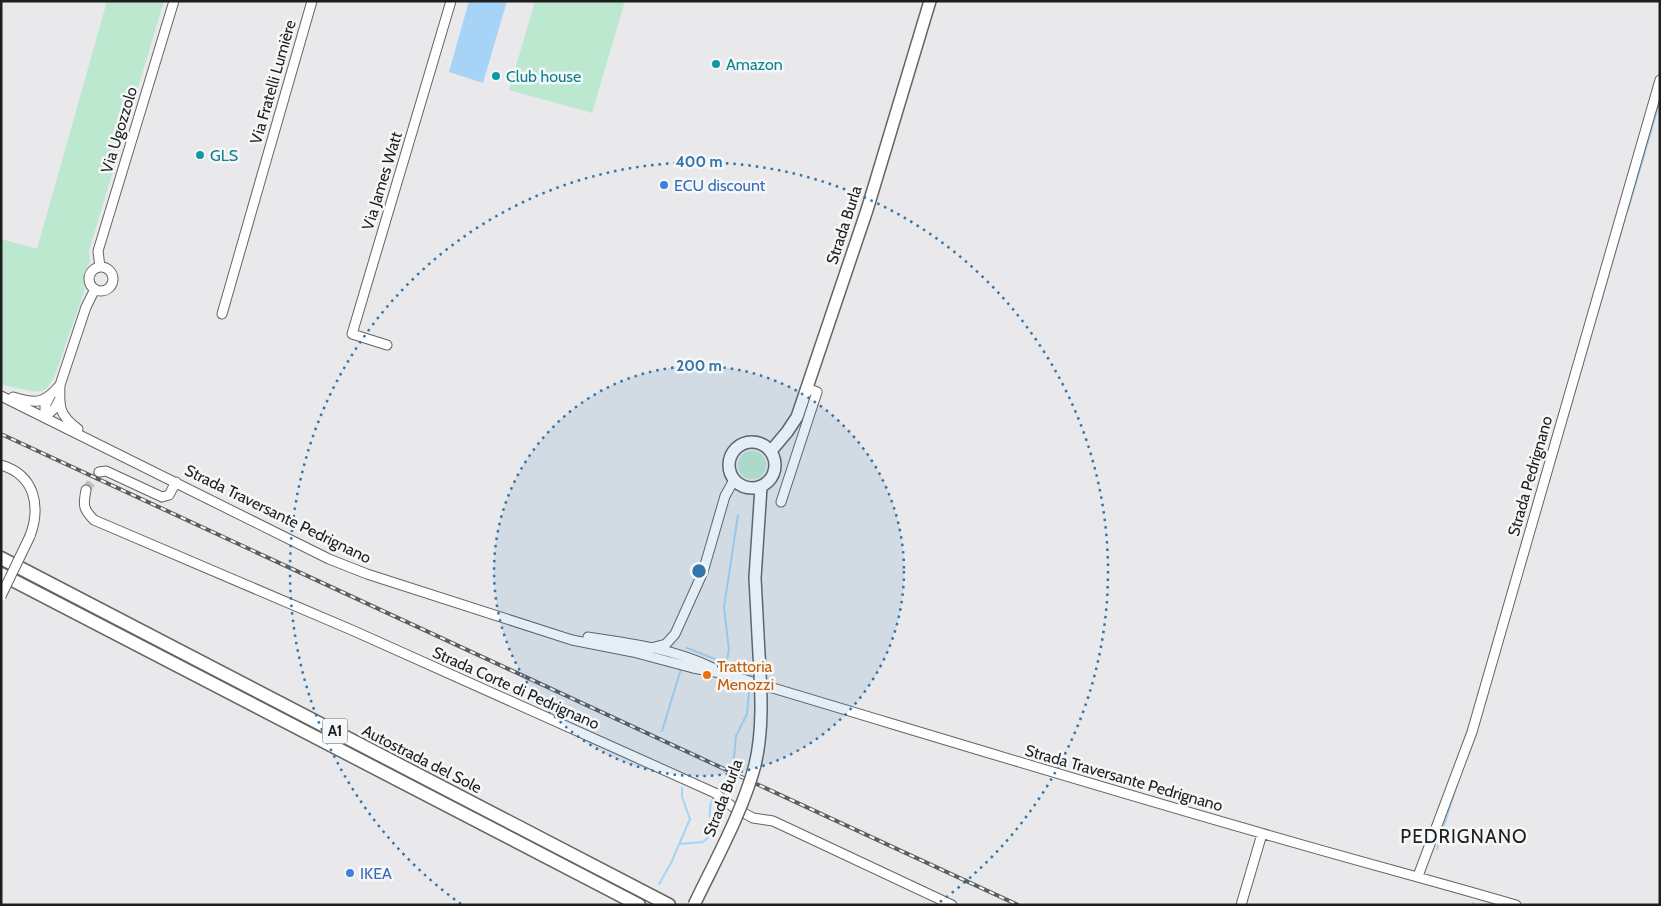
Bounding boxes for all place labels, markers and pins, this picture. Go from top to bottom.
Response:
place label: Amazon [726,55,783,74]
marker: Amazon [710,58,722,70]
place label: Club house [506,67,581,86]
marker: Club house [490,70,502,82]
place label: GLS [210,146,238,165]
marker: GLS [194,149,206,161]
place label: ECU discount [674,176,766,195]
marker: ECU discount [658,179,670,191]
centre of rings [690,562,708,580]
place label: Trattoria Menozzi [717,657,774,694]
marker: Trattoria Menozzi [701,669,713,681]
place label: IKEA [360,864,392,883]
marker: IKEA [344,867,356,879]

